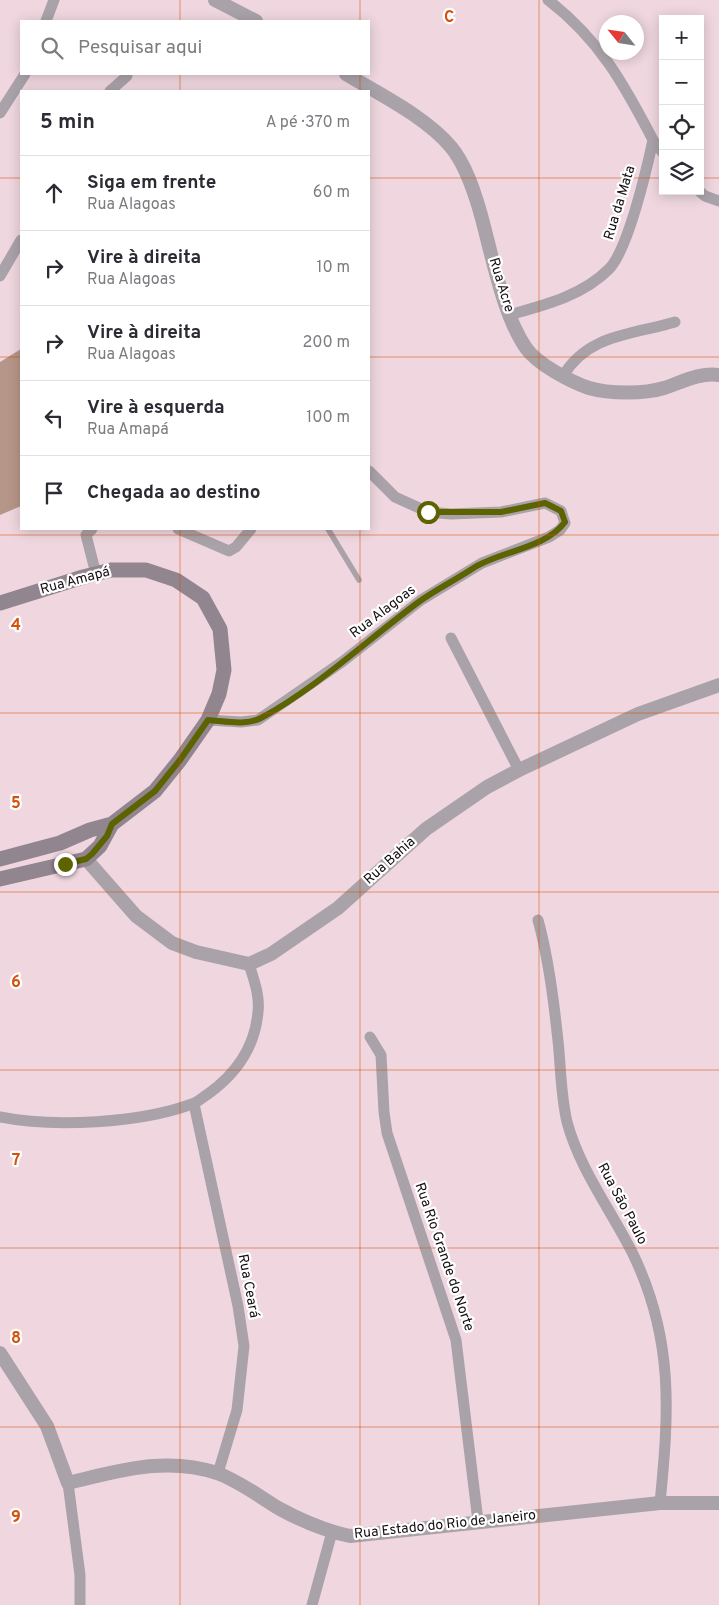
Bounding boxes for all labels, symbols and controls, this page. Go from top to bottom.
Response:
text: C [444,8,454,28]
north arrow [599,15,644,60]
map controls [659,15,704,195]
button: + [659,15,704,60]
search box [20,20,370,75]
icon: search [38,34,66,62]
text: Pesquisar aqui [78,36,202,60]
button: − [659,60,704,105]
button: locate [659,105,704,150]
text: 5 min [40,109,95,136]
text: A pé · 370 m [266,113,350,133]
button: layers [659,150,704,195]
street label: Rua da Mata [601,164,639,242]
text: Siga em frente [87,171,216,195]
icon: ahead [40,179,68,207]
text: 60 m [313,183,350,203]
text: Rua Alagoas [87,195,176,215]
text: Vire à direita [87,246,201,270]
icon: right [40,254,68,282]
street label: Rua Acre [485,256,517,314]
text: 10 m [316,258,350,278]
text: Rua Alagoas [87,270,176,290]
text: Vire à direita [87,321,201,345]
icon: right [40,329,68,357]
text: 200 m [302,333,350,353]
text: Rua Alagoas [87,345,176,365]
text: Vire à esquerda [87,396,225,420]
icon: left [40,404,68,432]
text: 100 m [306,408,350,428]
text: Rua Amapá [87,420,169,440]
icon: arrive [40,479,68,507]
text: Chegada ao destino [87,481,261,505]
route start [417,501,440,524]
street label: Rua Amapá [38,564,112,598]
street label: Rua Alagoas [347,582,419,642]
text: 4 [11,616,21,636]
text: 5 [11,794,21,814]
street label: Rua Bahia [361,834,419,888]
route end [54,853,77,876]
text: 6 [11,973,21,993]
text: 7 [12,1151,20,1171]
street label: Rua São Paulo [593,1160,651,1248]
street label: Rua Rio Grande do Norte [411,1181,477,1333]
street label: Rua Ceará [233,1253,263,1319]
text: 8 [11,1329,21,1349]
street label: Rua Estado do Rio de Janeiro [353,1507,537,1543]
text: 9 [11,1508,21,1528]

